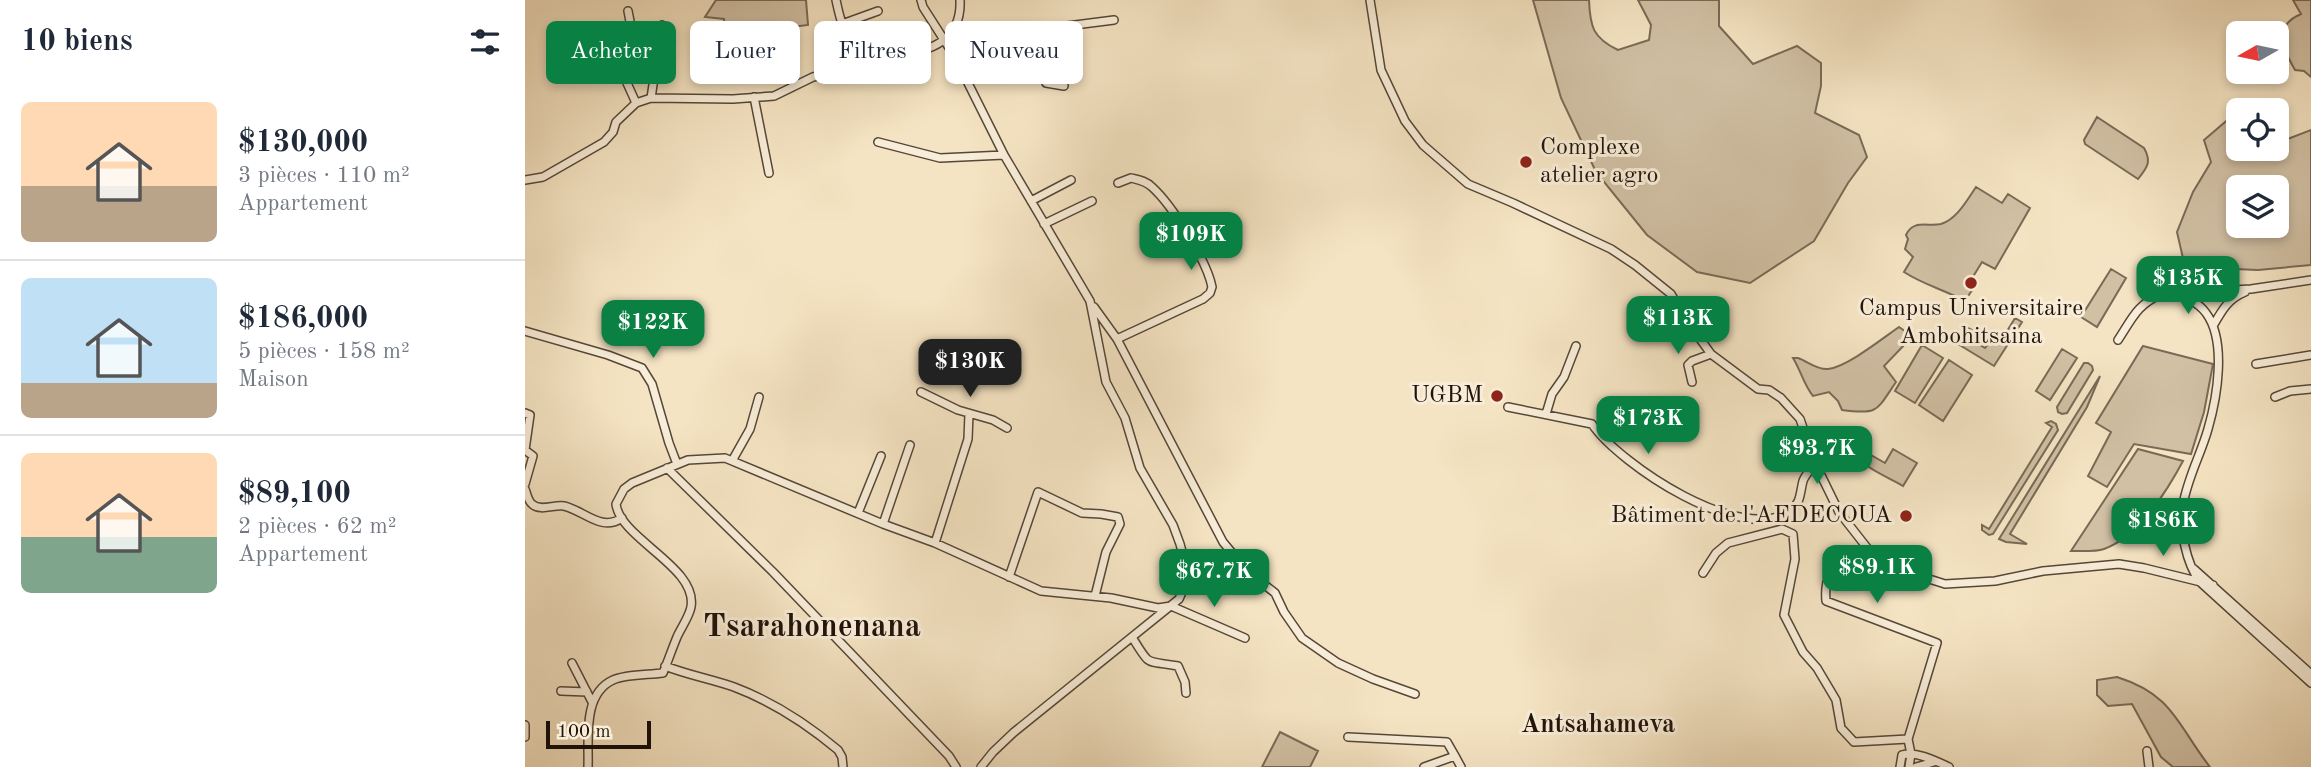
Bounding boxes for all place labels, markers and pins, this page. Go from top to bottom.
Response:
place label: Complexe atelier agro [1540,136,1658,188]
marker: Complexe atelier agro [1518,154,1534,170]
pin: $109K [1142,212,1240,272]
pin: $135K [2139,256,2237,316]
marker: Campus Universitaire Ambohitsaina [1963,275,1979,291]
pin: $113K [1629,296,1727,356]
place label: Campus Universitaire Ambohitsaina [1859,297,2083,349]
pin: $122K [604,300,702,360]
pin: $130K [921,340,1019,399]
place label: UGBM [1411,384,1483,408]
marker: UGBM [1489,388,1505,404]
pin: $173K [1599,396,1697,456]
pin: $93.7K [1760,426,1874,486]
pin: $186K [2114,498,2212,558]
place label: Bâtiment de l'AEDECOUA [1611,504,1892,528]
marker: Bâtiment de l'AEDECOUA [1898,508,1914,524]
pin: $89.1K [1820,546,1934,605]
pin: $67.7K [1157,550,1271,609]

